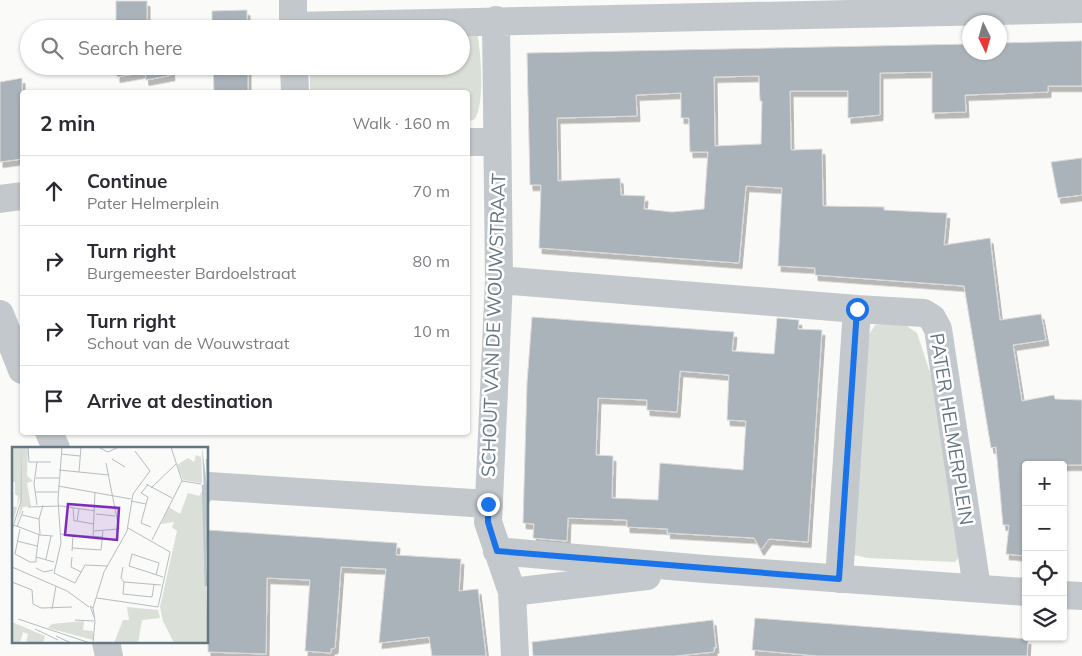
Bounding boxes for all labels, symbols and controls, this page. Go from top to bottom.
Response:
north arrow [962,15,1007,60]
search box [20,20,470,75]
icon: search [38,34,66,62]
text: Search here [78,36,182,60]
text: 2 min [40,110,95,136]
text: Walk · 160 m [352,113,450,133]
text: Continue [87,169,167,193]
street label: SCHOUT VAN DE WOUWSTRAAT [476,172,510,477]
icon: ahead [40,177,68,205]
text: 70 m [413,181,450,201]
text: Pater Helmerplein [87,193,219,213]
text: Turn right [87,239,176,263]
icon: right [40,247,68,275]
text: 80 m [413,251,450,271]
text: Burgemeester Bardoelstraat [87,263,296,283]
route start [846,298,869,321]
text: Turn right [87,309,176,333]
icon: right [40,317,68,345]
text: 10 m [413,321,450,341]
street label: PATER HELMERPLEIN [925,331,979,527]
text: Schout van de Wouwstraat [87,333,289,353]
icon: arrive [40,387,68,415]
text: Arrive at destination [87,389,273,413]
inset map [12,447,209,644]
map controls [1022,461,1067,641]
button: + [1022,461,1067,506]
route end [477,493,500,516]
button: − [1022,506,1067,551]
button: locate [1022,551,1067,596]
button: layers [1022,596,1067,641]

